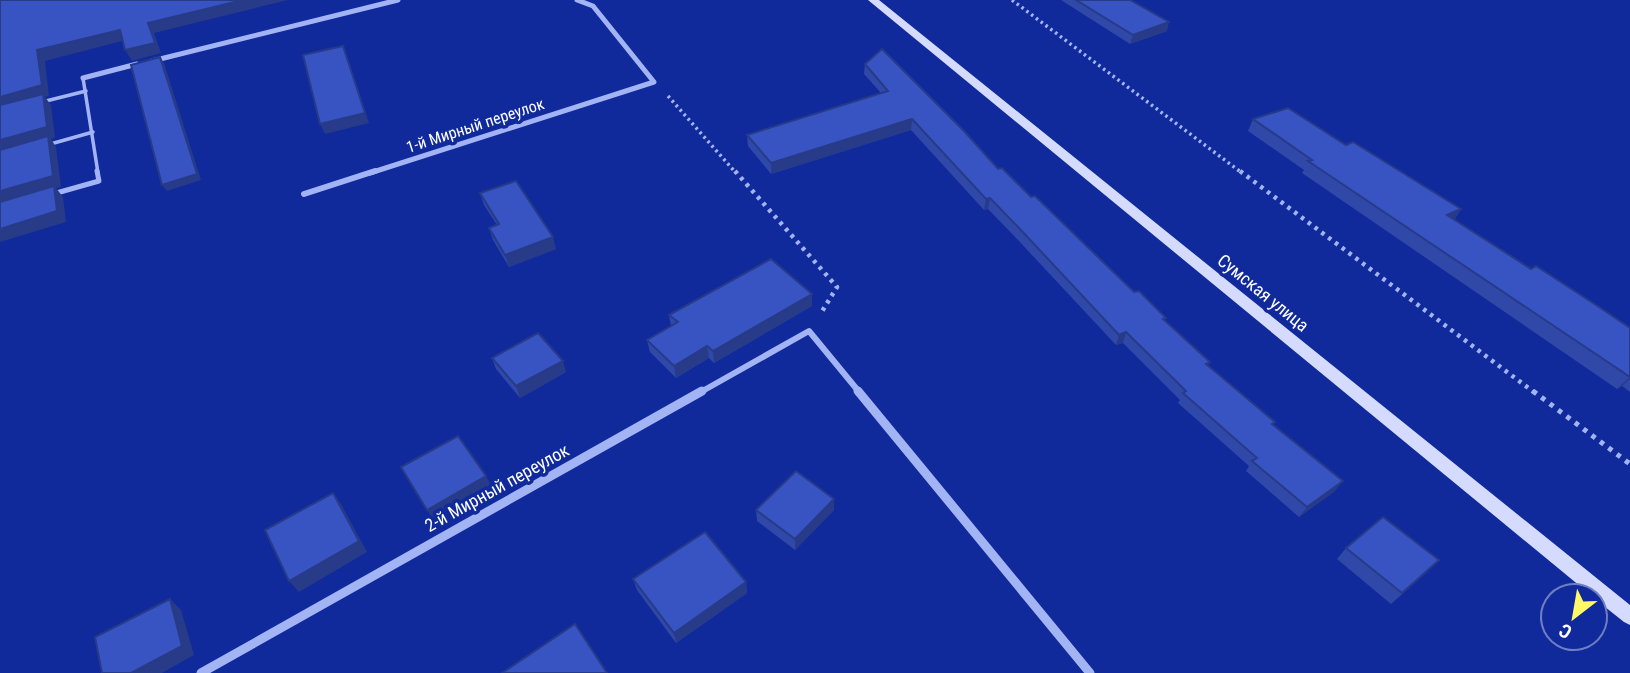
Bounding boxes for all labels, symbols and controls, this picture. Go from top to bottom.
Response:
street label: 1-й Мирный переулок [404,94,547,157]
street label: Сумская улица [1213,249,1313,336]
street label: 2-й Мирный переулок [421,439,573,536]
north arrow [1539,582,1609,652]
text: С [1555,618,1576,644]

